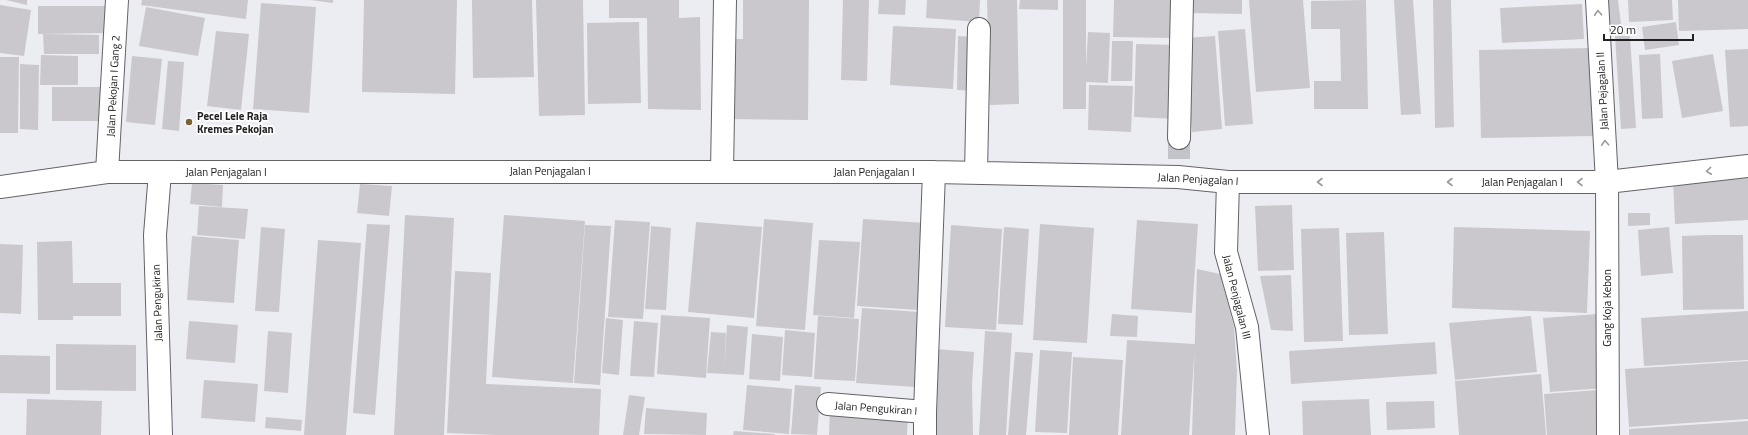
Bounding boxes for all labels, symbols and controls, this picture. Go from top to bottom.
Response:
one-way arrow [1593,10,1602,16]
scale bar [1604,16,1693,42]
text: 20 m [1610,20,1636,39]
street label: Jalan Pekojan I Gang 2 [102,35,124,137]
street label: Jalan Pejagalan II [1592,52,1612,130]
place label: Pecel Lele Raja Kremes Pekojan [197,108,274,137]
marker: Pecel Lele Raja Kremes Pekojan [184,117,194,127]
one-way arrow [1600,140,1609,146]
street label: Jalan Penjagalan I [509,163,591,179]
street label: Jalan Penjagalan I [185,164,267,180]
street label: Jalan Penjagalan I [833,164,915,180]
one-way arrow [1706,166,1712,175]
street label: Jalan Penjagalan I [1157,169,1239,189]
street label: Jalan Penjagalan I [1481,174,1563,190]
one-way arrow [1317,178,1323,186]
one-way arrow [1447,178,1453,186]
one-way arrow [1577,178,1583,186]
street label: Jalan Penjagalan III [1219,253,1255,341]
street label: Jalan Pengukiran [148,264,166,342]
street label: Gang Koja Kebon [1599,269,1615,347]
street label: Jalan Pengukiran I [834,397,918,419]

